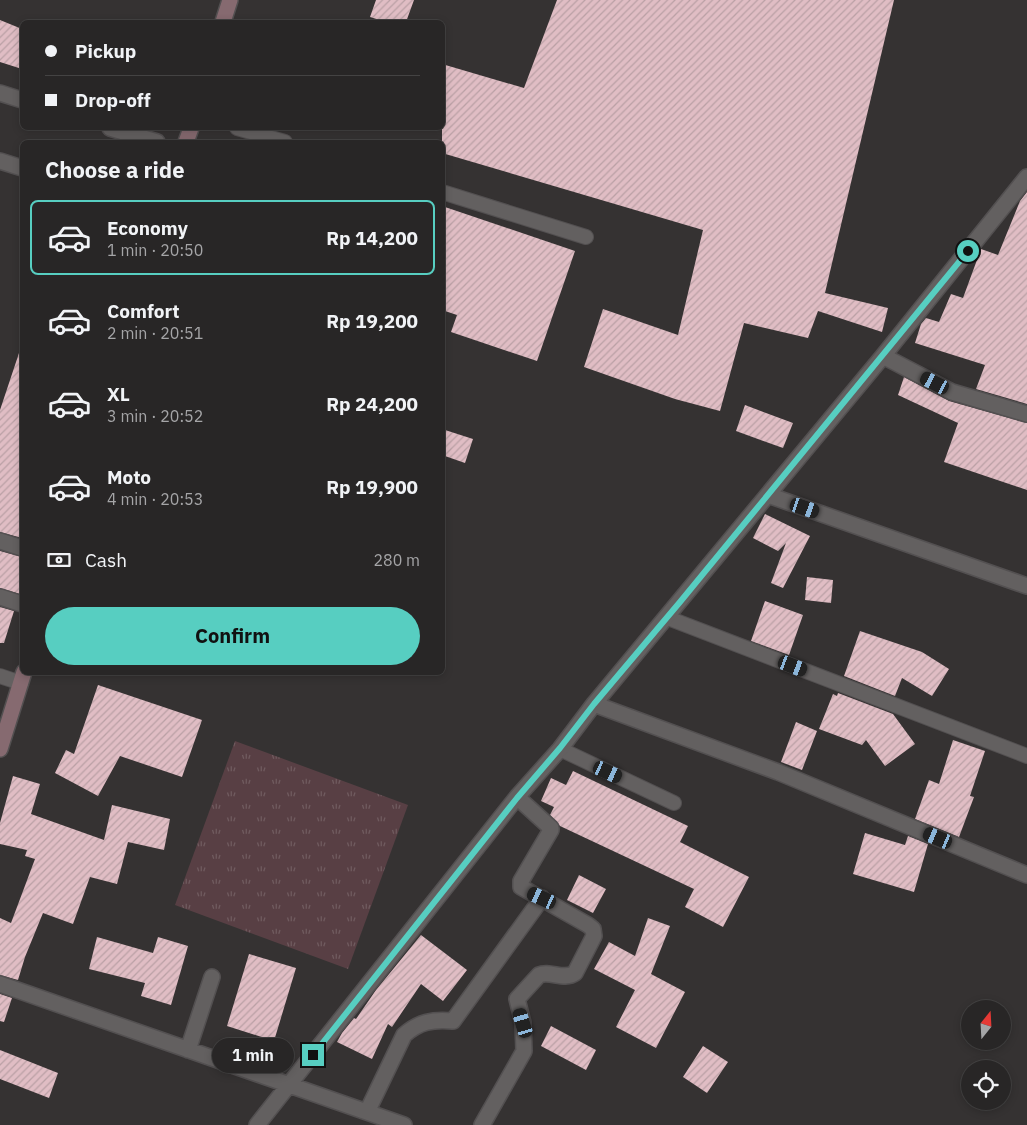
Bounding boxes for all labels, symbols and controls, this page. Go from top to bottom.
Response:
text: Pickup [75,39,136,63]
text: Drop-off [75,88,151,112]
text: Choose a ride [45,155,185,184]
icon: car [47,215,92,260]
text: Economy [107,216,188,240]
text: Rp 14,200 [326,226,418,250]
text: 1 min · 20:50 [107,240,203,260]
route start [957,240,979,262]
icon: car [47,298,92,343]
text: Comfort [107,299,180,323]
text: Rp 19,200 [326,309,418,333]
text: 2 min · 20:51 [107,323,203,343]
car [918,370,951,396]
icon: car [47,381,92,426]
text: XL [107,382,130,406]
text: Rp 24,200 [326,392,418,416]
text: 3 min · 20:52 [107,406,203,426]
icon: car [47,464,92,509]
text: Moto [107,465,151,489]
text: Rp 19,900 [326,475,418,499]
text: 4 min · 20:53 [107,489,203,509]
car [788,496,821,520]
icon: cash [45,546,73,574]
text: Cash [85,548,127,572]
text: 280 m [373,550,420,570]
button: Confirm [45,607,420,665]
car [776,654,809,678]
car [591,759,624,785]
car [921,825,954,851]
car [525,885,558,911]
north arrow [961,1000,1011,1050]
map controls [961,1000,1011,1110]
car [511,1006,534,1040]
callout: 1 min [213,1038,296,1072]
route end [302,1044,324,1066]
text: 1 min [232,1045,274,1065]
button: locate [961,1060,1011,1110]

